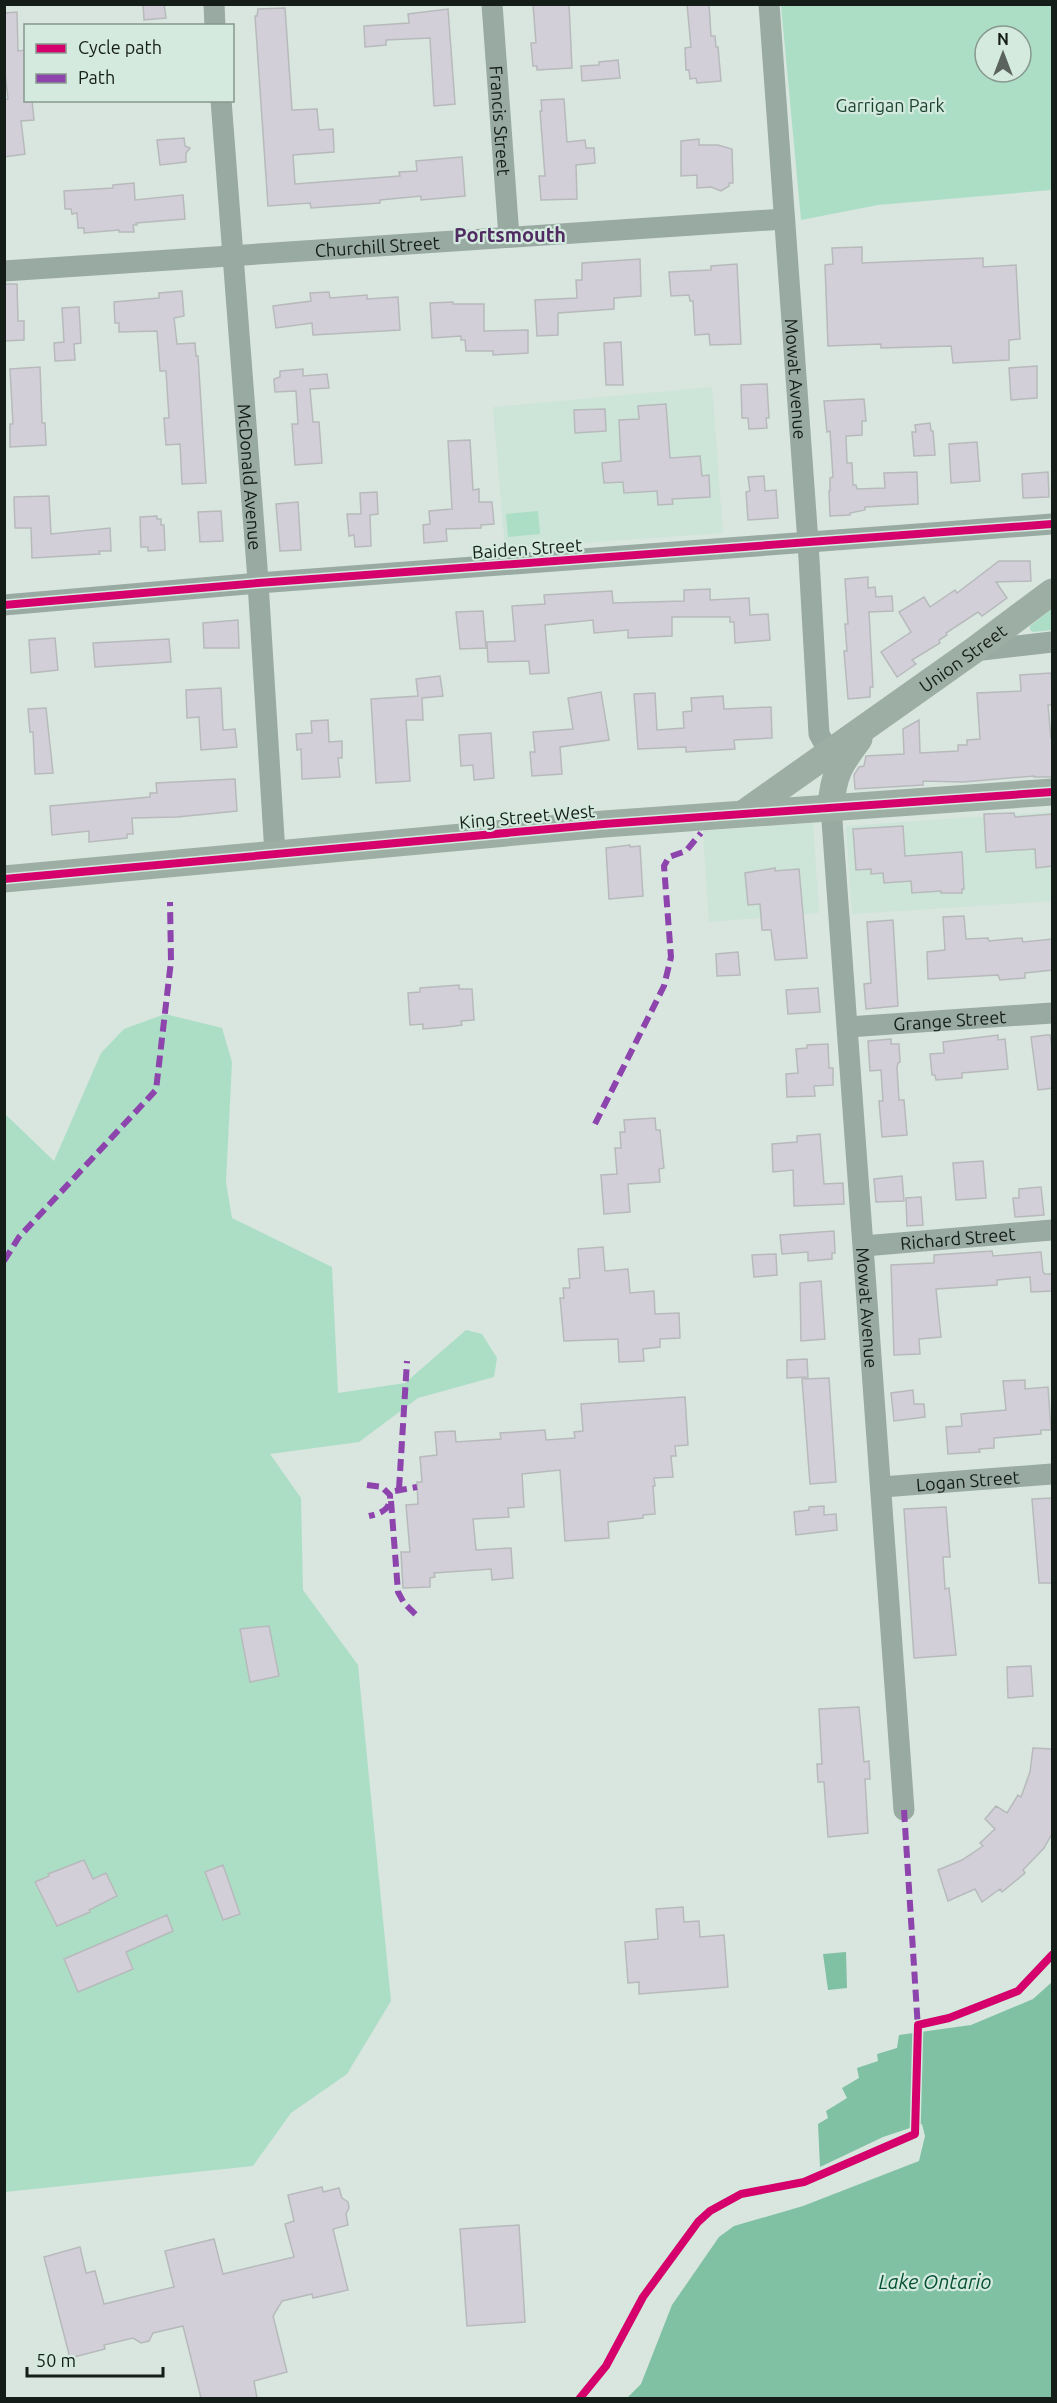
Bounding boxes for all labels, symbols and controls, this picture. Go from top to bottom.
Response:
legend [24,24,234,102]
north arrow [973,24,1033,84]
text: N [997,30,1009,48]
text: Cycle path [78,37,162,57]
street label: Francis Street [487,65,515,177]
text: Path [78,67,115,87]
park label: Garrigan Park [836,95,944,115]
district label: Portsmouth [454,223,566,246]
street label: Churchill Street [314,232,440,260]
street label: Mowat Avenue [782,318,811,440]
street label: McDonald Avenue [234,403,266,551]
street label: Baiden Street [471,534,583,562]
street label: Union Street [915,620,1010,696]
street label: King Street West [458,800,596,832]
street label: Grange Street [893,1006,1007,1034]
street label: Richard Street [899,1223,1016,1253]
street label: Mowat Avenue [853,1246,882,1369]
street label: Logan Street [915,1467,1020,1494]
water label: Lake Ontario [879,2270,992,2293]
scale bar [27,2340,164,2378]
text: 50 m [36,2350,76,2370]

